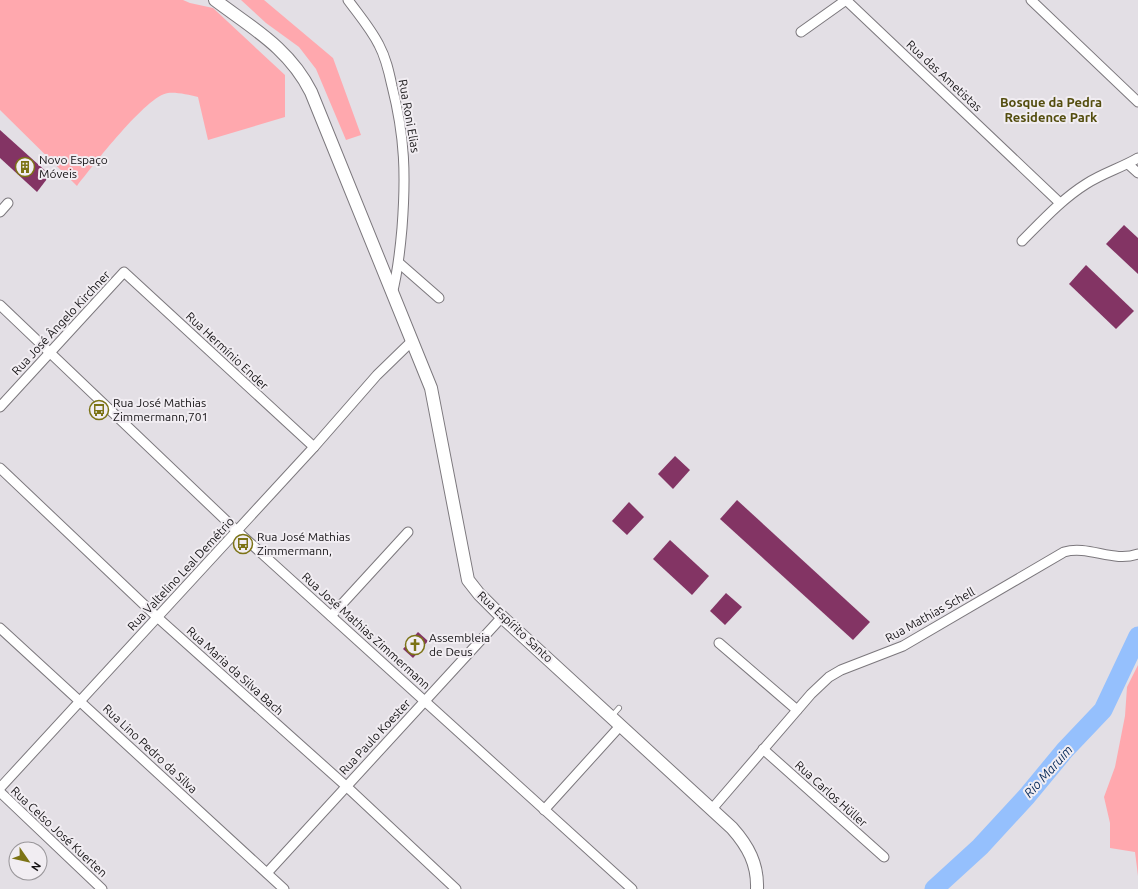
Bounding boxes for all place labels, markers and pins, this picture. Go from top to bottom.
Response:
place label: Novo Espaço Móveis [39,153,108,180]
building icon: Novo Espaço Móveis [14,156,36,178]
place label: Rua José Mathias Zimmermann,701 [113,396,208,423]
bus stop icon: Rua José Mathias Zimmermann,701 [88,399,110,421]
place label: Rua José Mathias Zimmermann, [257,530,350,557]
bus stop icon: Rua José Mathias Zimmermann, [232,533,254,555]
place label: Assembleia de Deus [429,631,490,658]
church icon: Assembleia de Deus [404,634,426,656]

